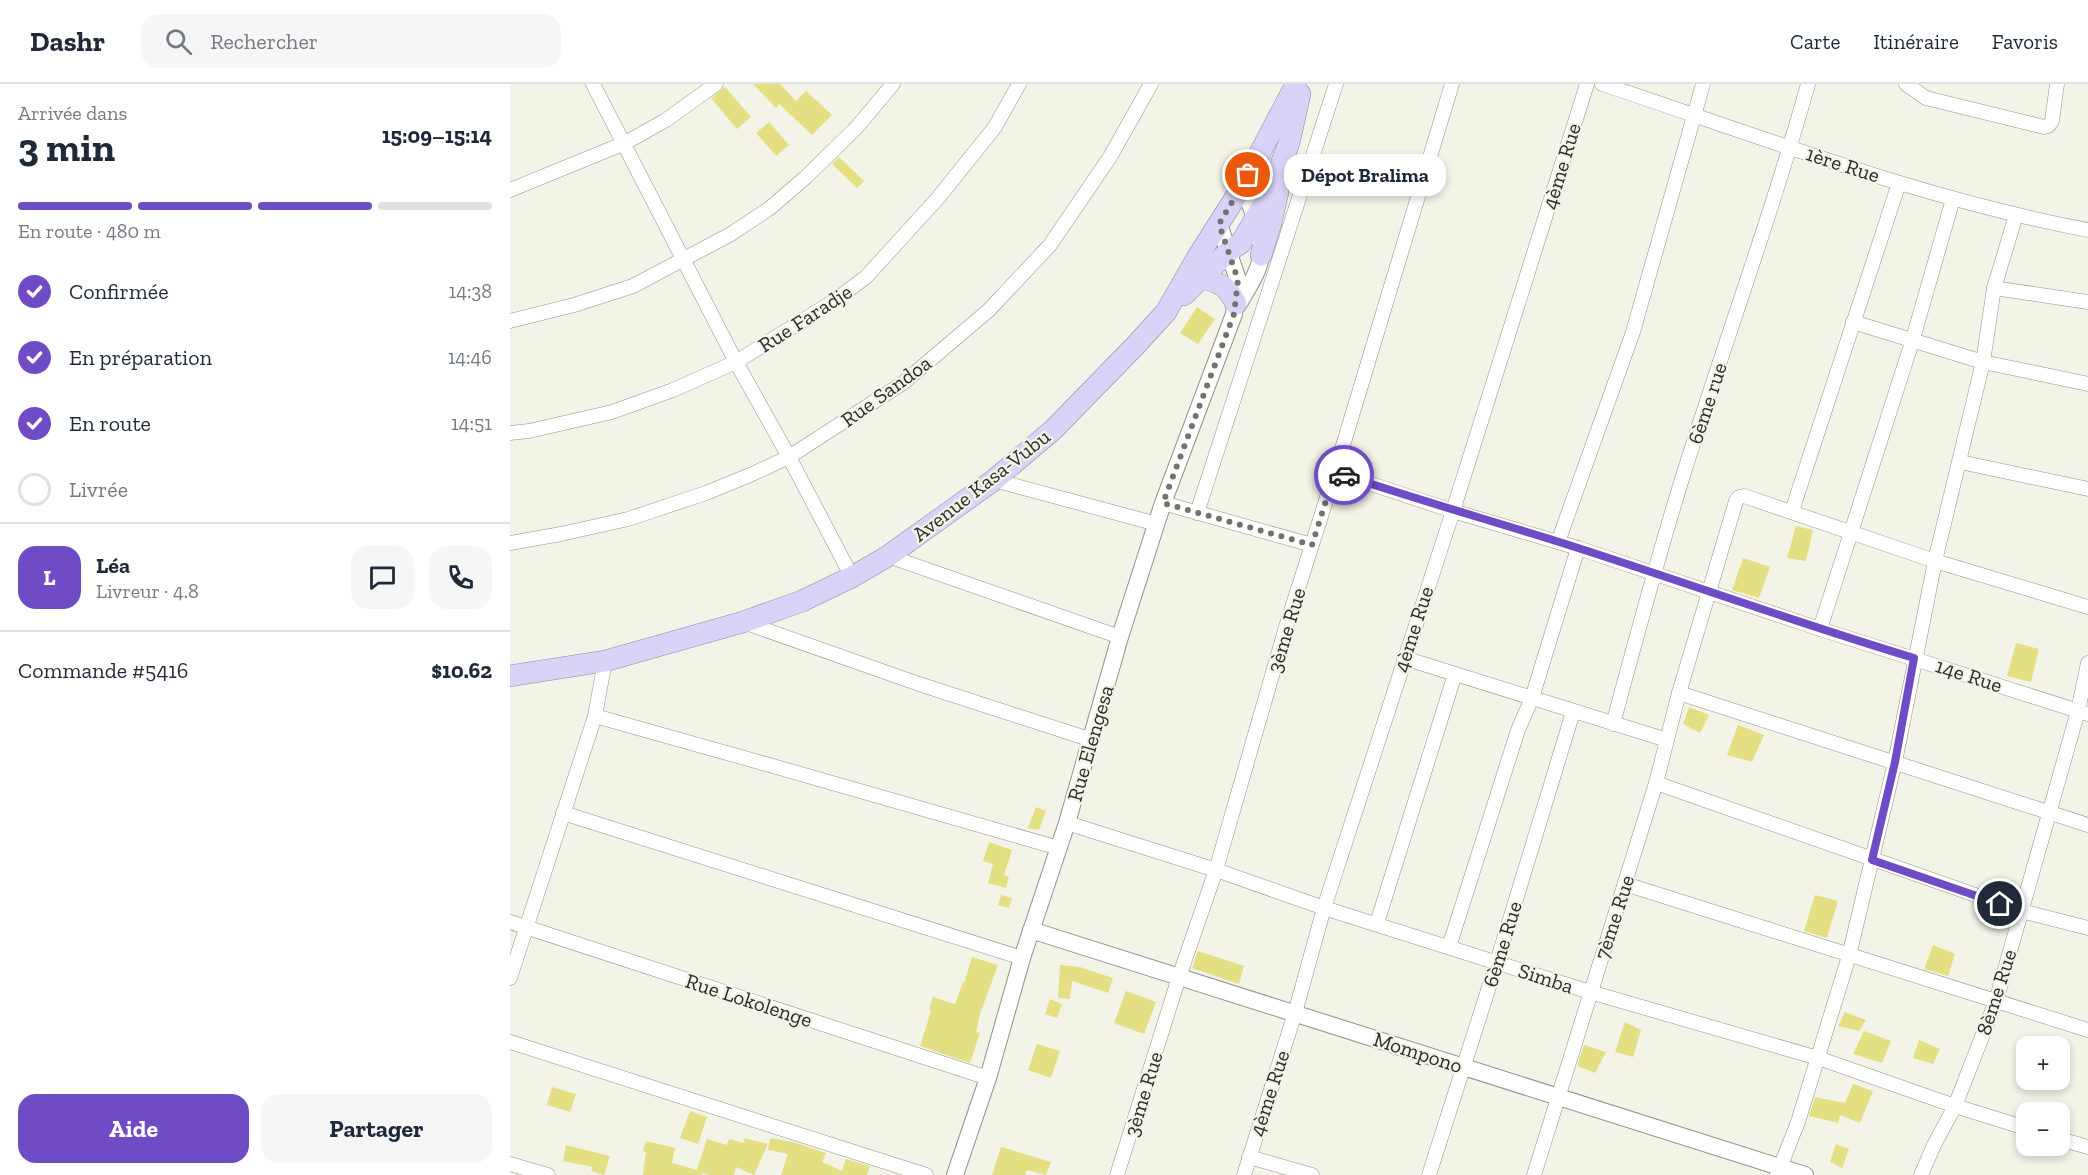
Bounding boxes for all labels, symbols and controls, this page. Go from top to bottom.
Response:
search box [141,14,561,68]
text: Dashr [30,25,105,58]
icon: search [162,25,195,58]
text: Rechercher [210,28,318,55]
text: Carte [1790,29,1840,54]
text: Itinéraire [1873,29,1959,54]
text: Favoris [1992,29,2058,54]
text: Arrivée dans [18,101,127,125]
street label: 4ème Rue [1536,120,1586,212]
text: 15:09–15:14 [382,122,492,149]
text: 3 min [18,124,115,171]
street label: 1ère Rue [1803,140,1883,188]
pin [1222,149,1273,200]
callout: Dépot Bralima [1284,154,1446,196]
icon: bag [1231,158,1264,191]
text: Dépot Bralima [1301,163,1429,187]
text: En route · 480 m [18,219,161,243]
icon: check [18,275,51,308]
text: Confirmée [69,278,169,305]
street label: Rue Faradje [753,278,857,358]
text: 14:38 [449,279,492,303]
icon: check [18,341,51,374]
text: En préparation [69,344,212,371]
text: 14:46 [448,345,492,369]
street label: Rue Sandoa [836,350,936,432]
street label: 6ème rue [1682,359,1732,447]
icon: check [18,407,51,440]
text: En route [69,410,151,437]
text: 14:51 [451,411,492,435]
street label: Avenue Kasa-Vubu [907,423,1055,546]
courier [1314,445,1374,505]
icon: car [1328,459,1361,492]
text: Livrée [69,476,128,503]
button: chat [351,546,414,609]
button: phone [429,546,492,609]
text: Léa [96,552,130,579]
text: L [43,564,56,591]
text: Livreur · 4.8 [96,579,199,603]
street label: 4ème Rue [1387,583,1439,675]
street label: 3ème Rue [1261,584,1311,676]
street label: 14e Rue [1932,653,2006,698]
text: Commande #5416 [18,657,188,684]
text: $10.62 [431,657,492,684]
street label: Rue Elengesa [1061,682,1119,804]
street label: 7ème Rue [1589,872,1639,962]
pin [1974,878,2025,929]
icon: home [1983,887,2016,920]
street label: 6ème Rue [1477,898,1527,990]
street label: 8ème Rue [1970,946,2022,1038]
street label: Simba [1515,957,1577,999]
street label: Rue Lokolenge [682,968,816,1032]
street label: Mompono [1370,1026,1466,1078]
map controls [2016,1036,2070,1156]
button: + [2016,1036,2070,1090]
street label: 4ème Rue [1243,1047,1295,1139]
street label: 3ème Rue [1118,1048,1168,1140]
button: Aide [18,1094,249,1163]
button: Partager [261,1094,492,1163]
button: − [2016,1102,2070,1156]

